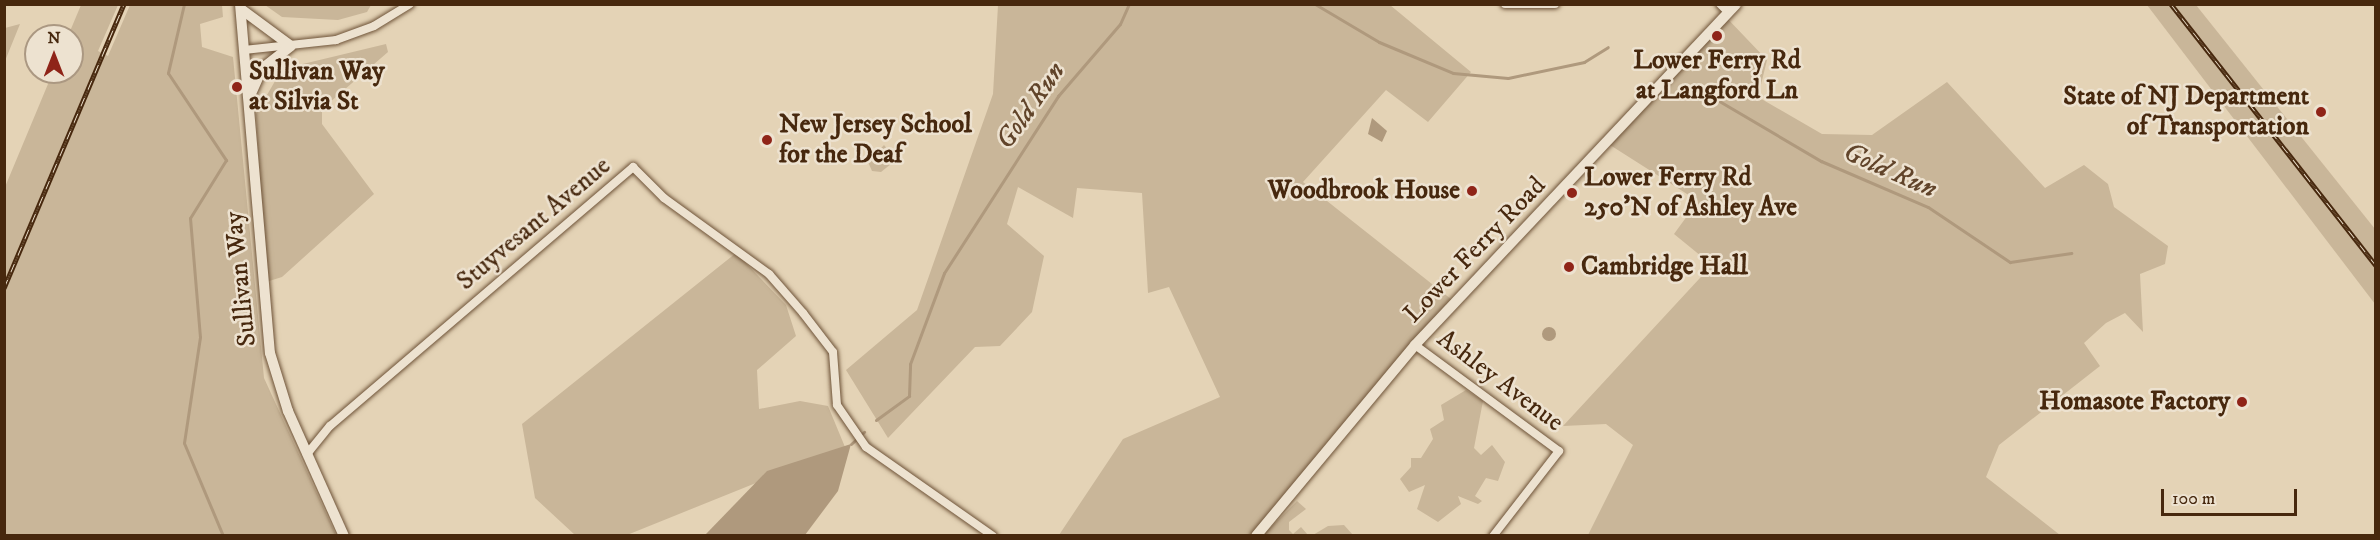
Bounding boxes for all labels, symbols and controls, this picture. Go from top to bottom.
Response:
north arrow [24,24,84,84]
text: N [47,28,61,48]
marker: Lower Ferry Rd at Langford Ln [1710,29,1724,43]
place label: Lower Ferry Rd at Langford Ln [1633,45,1801,106]
place label: Sullivan Way at Silvia St [249,56,385,118]
water label: Gold Run [989,56,1073,156]
marker: Sullivan Way at Silvia St [230,80,244,94]
place label: State of NJ Department of Transportation [2063,81,2309,142]
marker: State of NJ Department of Transportation [2314,105,2328,119]
place label: New Jersey School for the Deaf [779,109,972,170]
marker: New Jersey School for the Deaf [760,133,774,147]
water label: Gold Run [1838,136,1942,206]
street label: Stuyvesant Avenue [451,151,617,297]
place label: Lower Ferry Rd 250'N of Ashley Ave [1584,162,1797,224]
street label: Lower Ferry Road [1397,170,1553,330]
place label: Woodbrook House [1268,175,1460,207]
marker: Woodbrook House [1465,184,1479,198]
marker: Lower Ferry Rd 250'N of Ashley Ave [1565,186,1579,200]
street label: Sullivan Way [218,210,264,348]
place label: Cambridge Hall [1581,251,1748,283]
marker: Cambridge Hall [1562,260,1576,274]
street label: Ashley Avenue [1431,323,1569,439]
place label: Homasote Factory [2039,386,2230,418]
marker: Homasote Factory [2235,395,2249,409]
scale bar [2164,477,2300,515]
text: 100 m [2172,488,2215,510]

